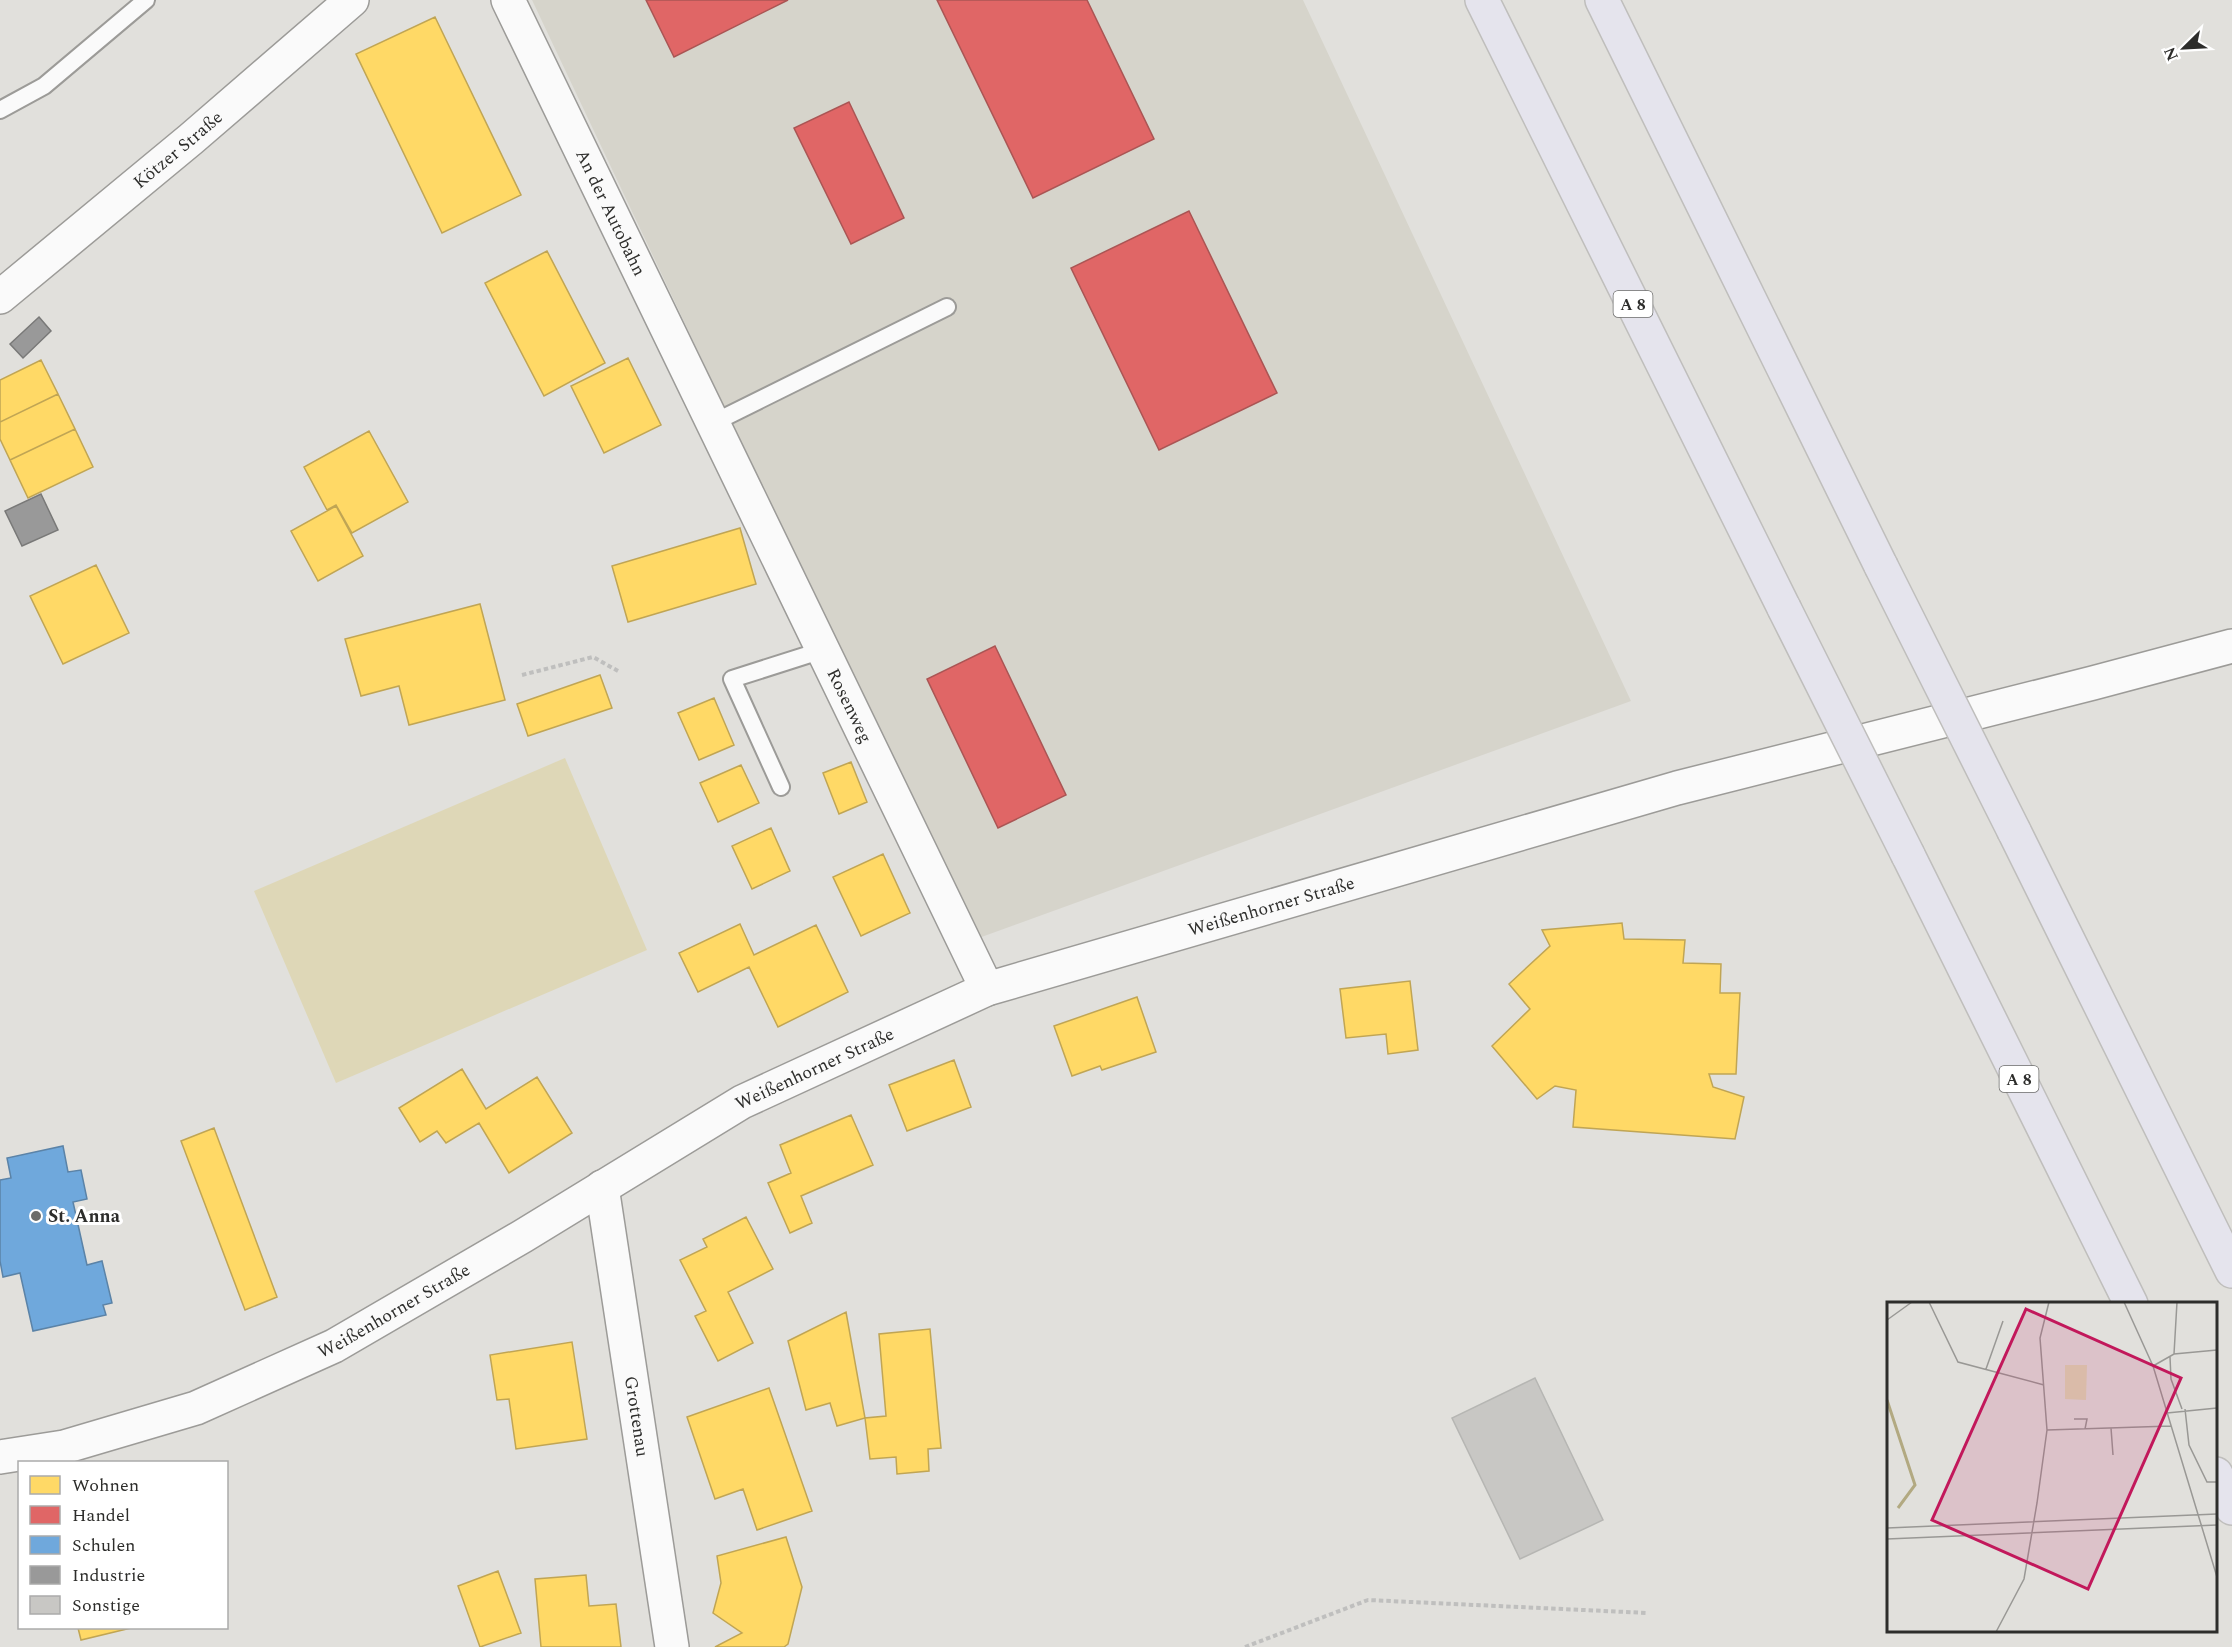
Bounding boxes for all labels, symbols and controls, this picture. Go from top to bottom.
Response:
north arrow [2154,18,2214,78]
text: N [2158,43,2185,65]
street label: Kötzer Straße [127,104,229,195]
street label: An der Autobahn [568,145,653,281]
road number: A 8 [1614,291,1652,317]
street label: Rosenweg [820,664,879,748]
street label: Weißenhorner Straße [1185,870,1358,944]
street label: Weißenhorner Straße [731,1021,899,1117]
road number: A 8 [2000,1066,2038,1092]
place label: St. Anna [48,1203,121,1230]
marker: St. Anna [29,1209,43,1223]
street label: Weißenhorner Straße [313,1257,475,1366]
inset map [1887,1302,2217,1632]
street label: Grottenau [617,1374,656,1459]
legend [18,1461,228,1629]
text: Wohnen [72,1472,139,1499]
text: Handel [72,1502,130,1529]
text: Schulen [72,1532,136,1559]
text: Industrie [72,1562,145,1589]
text: Sonstige [72,1592,140,1619]

